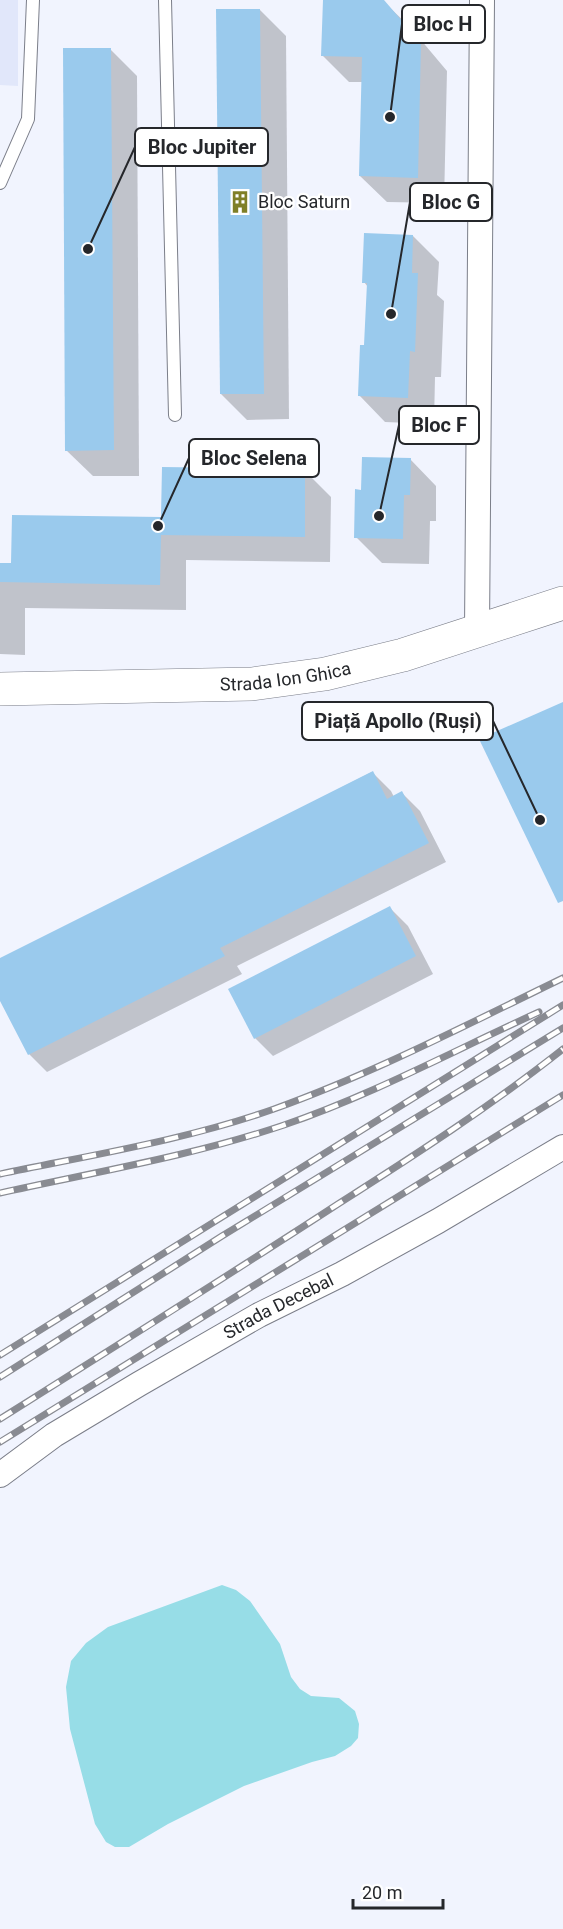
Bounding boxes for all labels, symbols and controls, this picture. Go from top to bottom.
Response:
callout: Bloc H [402,5,485,43]
text: Bloc H [414,12,472,36]
callout: Bloc Jupiter [135,128,268,166]
text: Bloc Jupiter [148,135,257,159]
callout: Bloc G [410,183,492,221]
building icon: Bloc Saturn [227,189,253,215]
text: Bloc G [422,190,480,214]
place label: Bloc Saturn [258,191,350,212]
callout: Bloc F [399,406,479,444]
text: Bloc F [411,413,467,437]
callout: Bloc Selena [189,439,319,477]
text: Bloc Selena [201,446,307,470]
street label: Strada Ion Ghica [220,657,353,695]
callout: Piață Apollo (Ruși) [302,702,493,740]
text: Piață Apollo (Ruși) [314,709,482,734]
street label: Strada Decebal [219,1269,337,1343]
scale bar [353,1872,443,1910]
text: 20 m [362,1882,402,1903]

